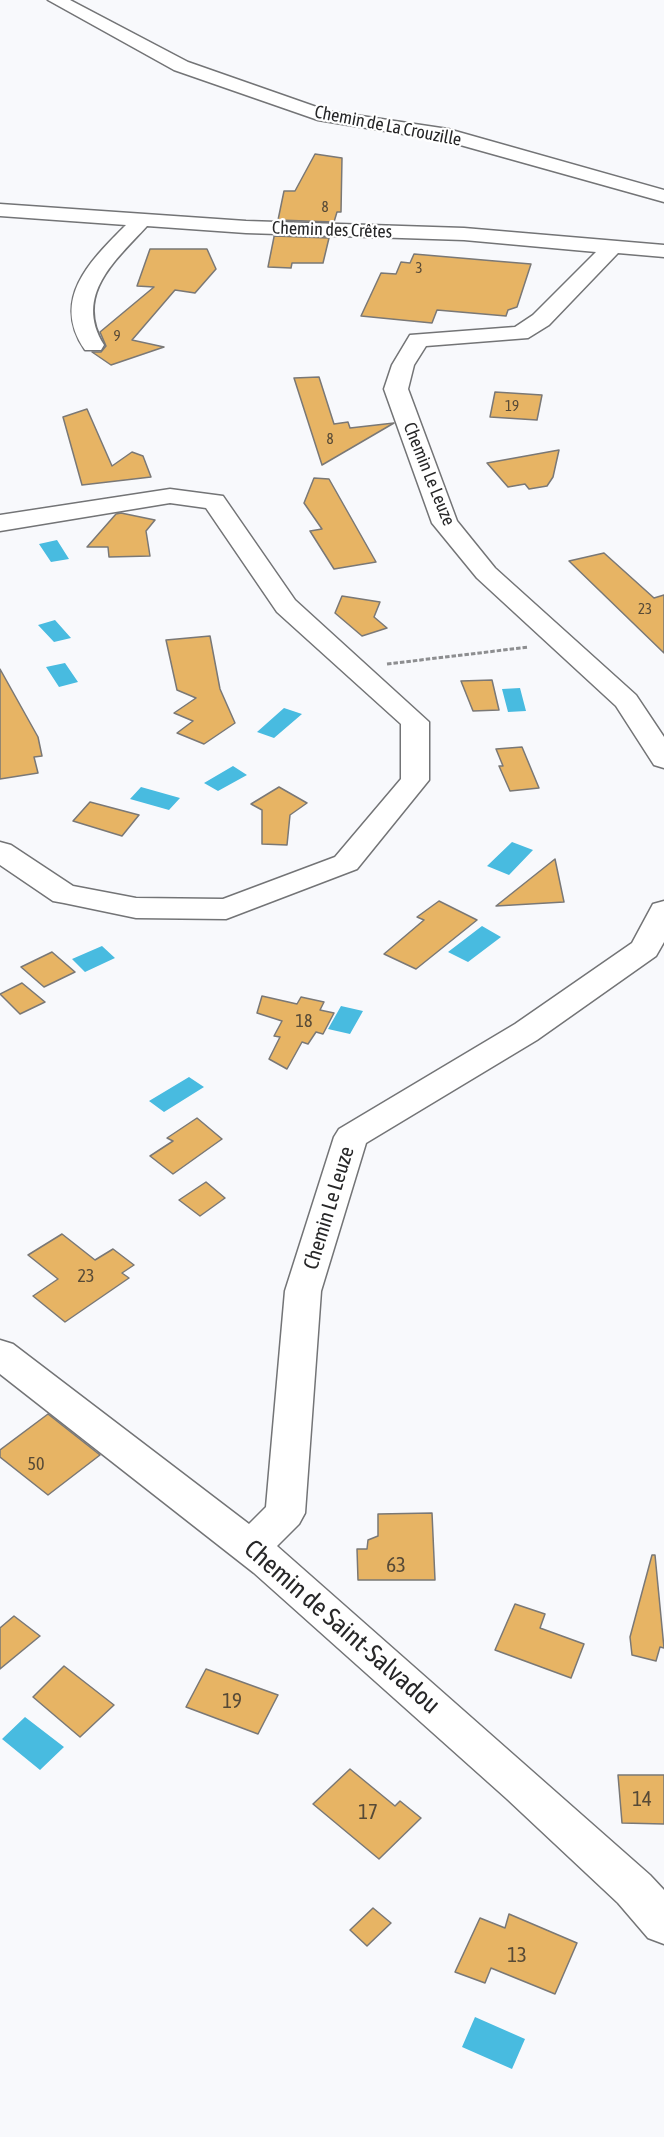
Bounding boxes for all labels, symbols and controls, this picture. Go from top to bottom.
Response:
street label: Chemin de La Crouzille [313,101,463,151]
house number: 8 [321,198,329,216]
street label: Chemin des Crêtes [272,217,392,243]
house number: 3 [415,259,423,277]
house number: 9 [113,327,121,345]
house number: 19 [505,397,519,415]
street label: Chemin Le Leuze [399,419,459,529]
house number: 8 [326,430,334,448]
house number: 23 [638,600,652,618]
house number: 18 [296,1010,312,1032]
street label: Chemin Le Leuze [298,1143,360,1273]
house number: 23 [78,1265,94,1287]
house number: 50 [28,1453,44,1475]
street label: Chemin de Saint-Salvadou [238,1533,446,1721]
house number: 63 [386,1552,406,1578]
house number: 19 [222,1688,242,1714]
house number: 14 [632,1786,652,1812]
house number: 17 [358,1799,378,1825]
house number: 13 [507,1942,527,1968]

